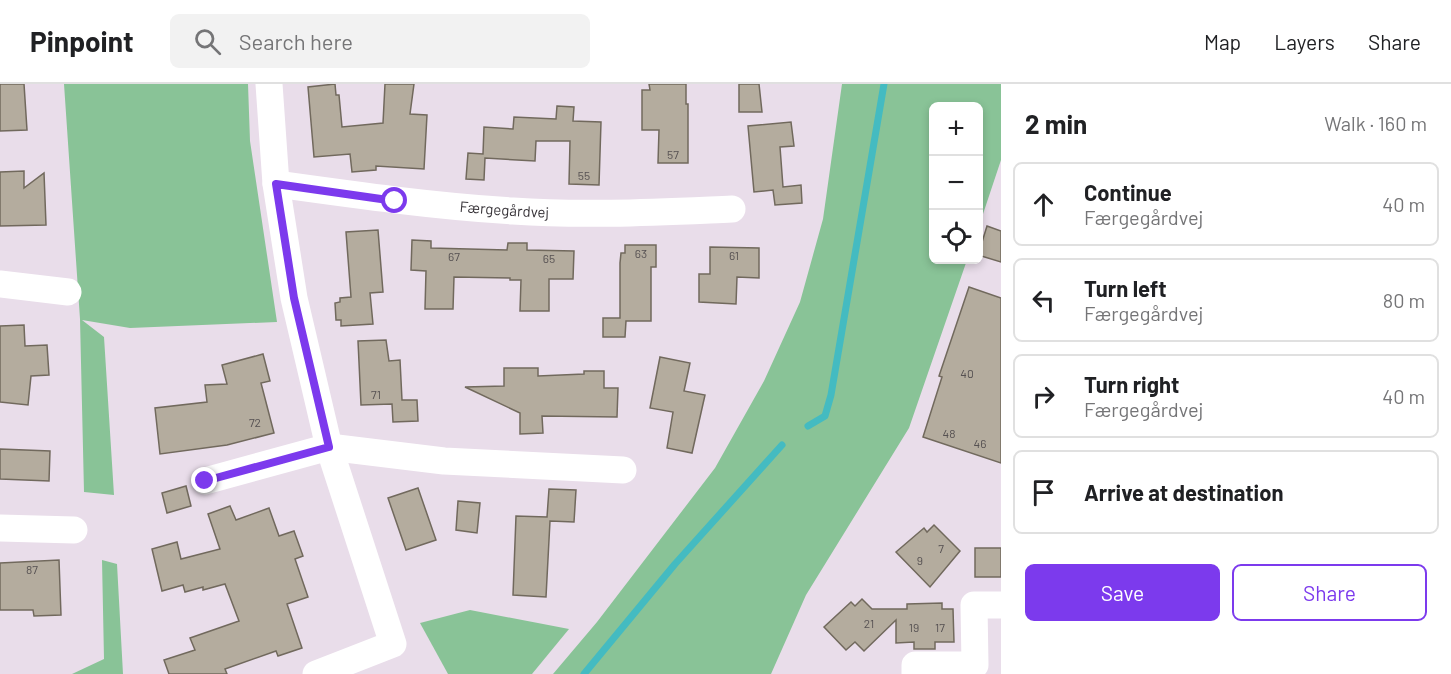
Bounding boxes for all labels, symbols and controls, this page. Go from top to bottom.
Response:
search box [170,14,590,68]
text: Pinpoint [30,24,134,58]
icon: search [191,25,224,58]
text: Search here [239,28,353,54]
text: Map [1204,29,1241,54]
text: Layers [1274,29,1335,54]
text: Share [1368,29,1421,54]
map controls [929,102,983,264]
button: + [929,102,983,156]
text: 2 min [1025,108,1087,139]
text: Walk · 160 m [1324,111,1427,135]
house number: 57 [667,147,679,161]
button: − [929,156,983,210]
house number: 55 [578,168,590,182]
text: Continue [1084,179,1172,205]
route start [381,187,407,213]
icon: ahead [1027,188,1060,221]
text: 40 m [1382,192,1425,216]
street label: Færgegårdvej [459,197,550,221]
text: Færgegårdvej [1084,205,1203,229]
button: locate [929,210,983,264]
house number: 63 [635,246,647,260]
house number: 61 [729,248,739,262]
house number: 67 [448,249,460,263]
house number: 65 [543,251,555,265]
text: Turn left [1084,275,1167,301]
icon: left [1027,284,1060,317]
text: 80 m [1383,288,1425,312]
text: Færgegårdvej [1084,301,1203,325]
house number: 40 [960,366,974,380]
text: Turn right [1084,371,1179,397]
icon: right [1027,380,1060,413]
text: 40 m [1382,384,1425,408]
house number: 71 [371,387,381,401]
text: Færgegårdvej [1084,397,1203,421]
house number: 72 [249,415,261,429]
house number: 48 [943,426,955,440]
house number: 46 [974,436,986,450]
route end [191,467,217,493]
icon: arrive [1027,476,1060,509]
text: Arrive at destination [1084,479,1283,505]
house number: 7 [938,541,944,555]
house number: 9 [917,553,923,567]
house number: 87 [26,562,38,576]
button: Save [1025,564,1220,621]
button: Share [1232,564,1427,621]
house number: 21 [864,616,874,630]
house number: 19 [909,620,919,634]
house number: 17 [935,620,945,634]

